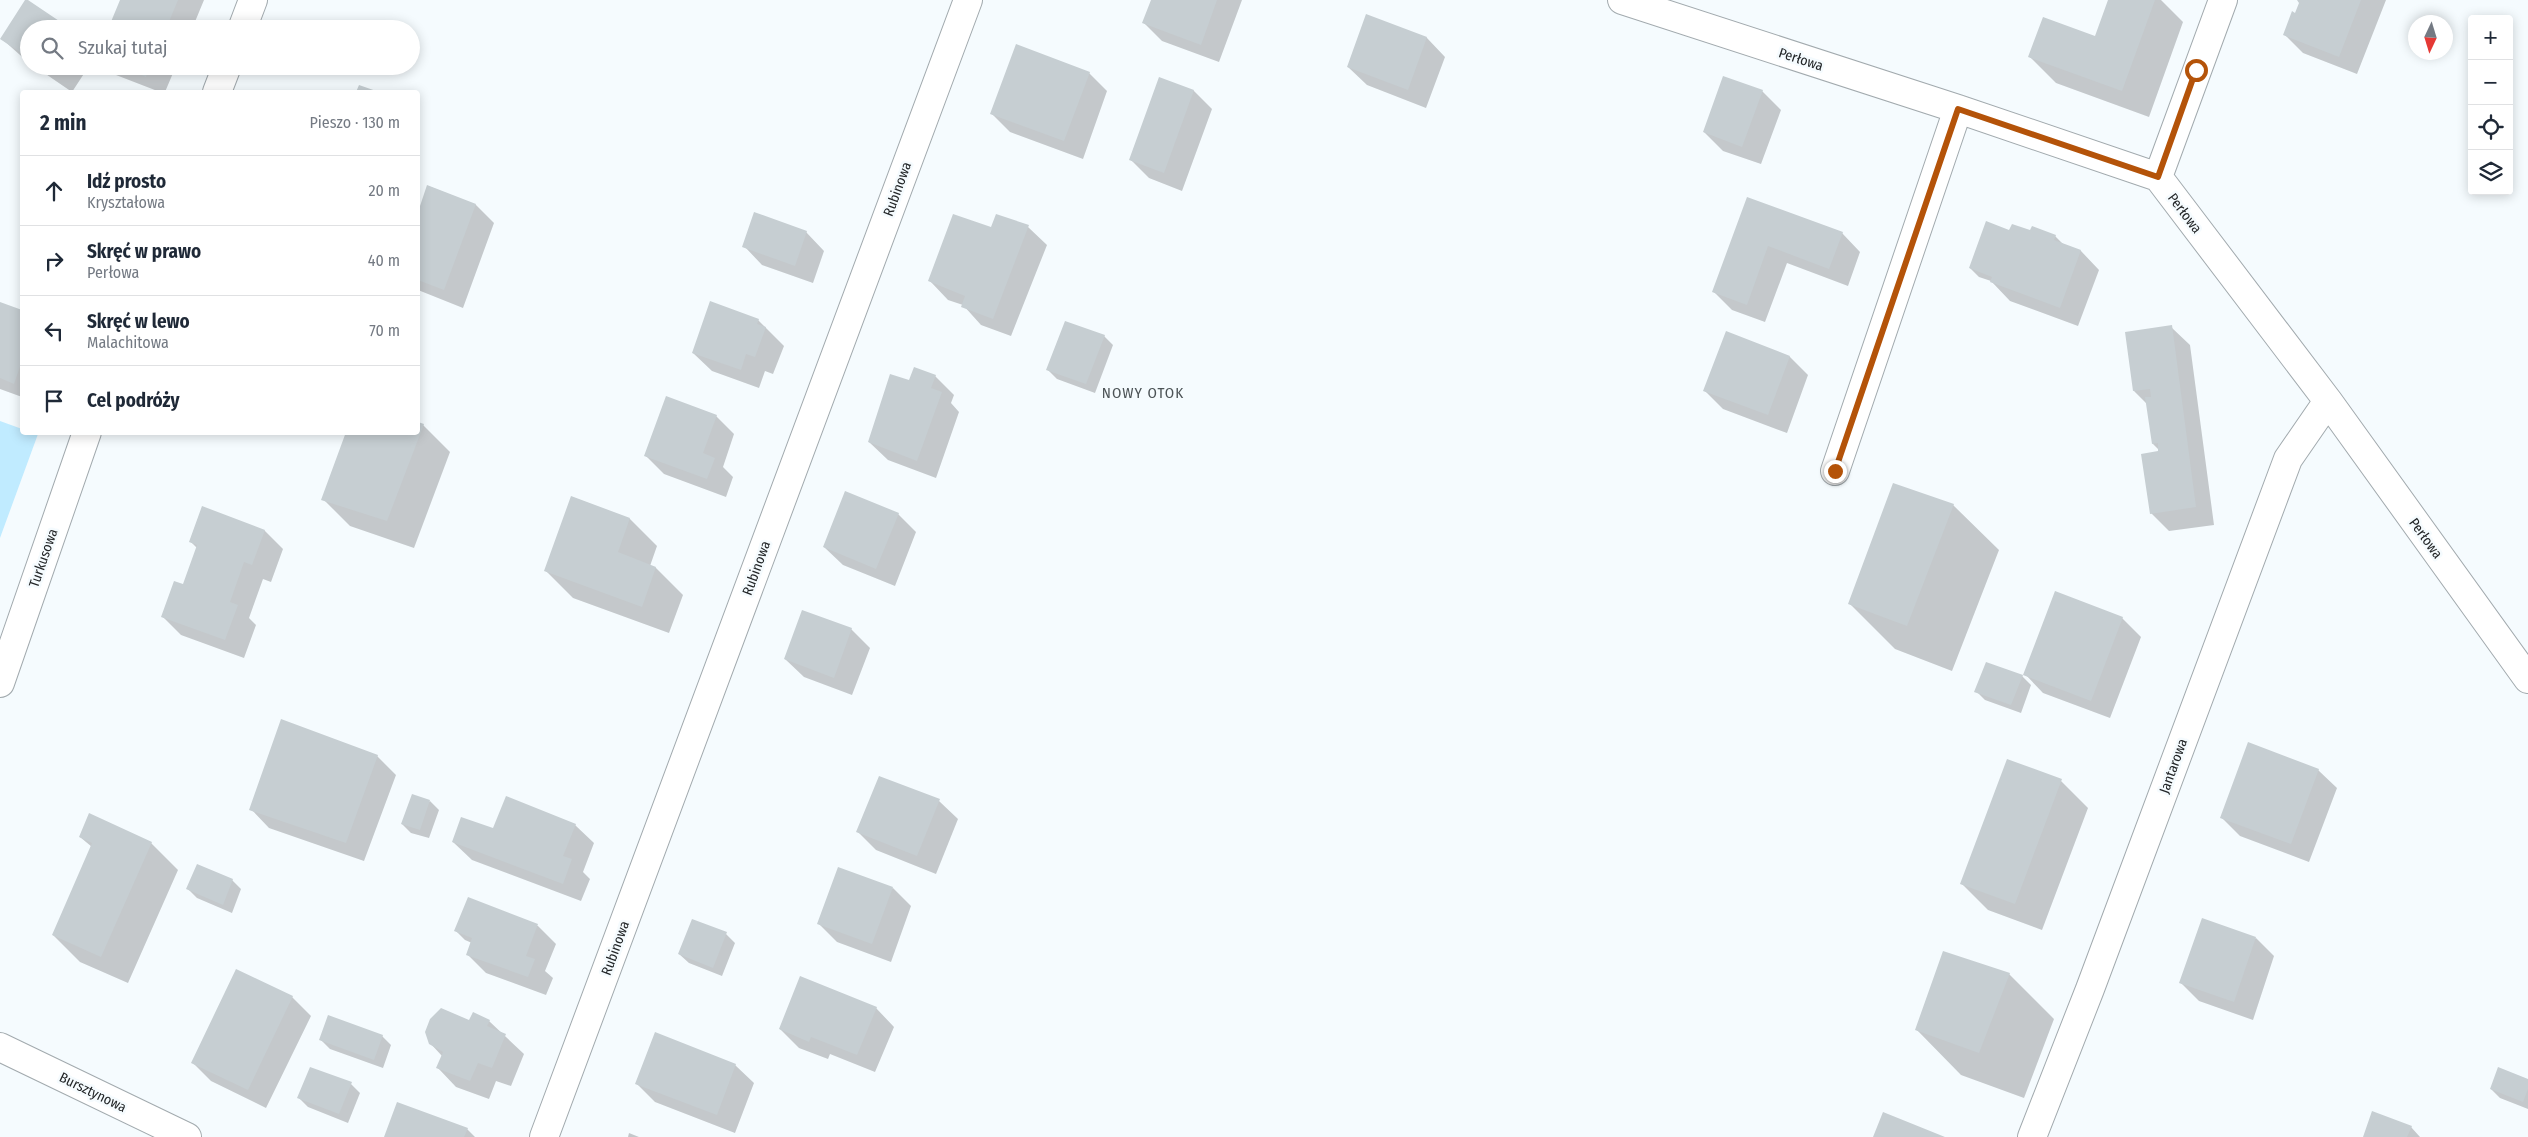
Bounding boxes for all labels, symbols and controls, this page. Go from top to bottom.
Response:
north arrow [2408,15,2453,60]
map controls [2468,15,2513,195]
button: + [2468,15,2513,60]
search box [20,20,420,75]
icon: search [38,34,66,62]
text: Szukaj tutaj [78,36,168,59]
street label: Perłowa [1776,44,1825,75]
route start [2185,59,2208,82]
button: − [2468,60,2513,105]
button: locate [2468,105,2513,150]
text: 2 min [40,110,87,136]
text: Pieszo · 130 m [309,113,400,132]
button: layers [2468,150,2513,195]
street label: Rubinowa [880,160,915,219]
text: Idź prosto [87,170,166,193]
icon: ahead [40,177,68,205]
text: 20 m [369,181,400,200]
street label: Perłowa [2164,190,2205,237]
text: Kryształowa [87,193,165,212]
text: Skręć w prawo [87,240,201,263]
icon: right [40,247,68,275]
text: 40 m [368,251,400,270]
text: Perłowa [87,263,139,282]
text: Skręć w lewo [87,310,190,333]
icon: left [40,317,68,345]
text: 70 m [369,321,400,340]
text: Malachitowa [87,333,169,352]
district label: NOWY OTOK [1102,384,1184,402]
icon: arrive [40,387,68,415]
text: Cel podróży [87,389,180,412]
route end [1824,460,1847,483]
street label: Perłowa [2405,515,2446,562]
street label: Turkusowa [25,526,61,590]
street label: Rubinowa [739,539,774,598]
street label: Jantarowa [2156,736,2191,796]
street label: Rubinowa [598,919,633,978]
street label: Bursztynowa [56,1069,129,1116]

